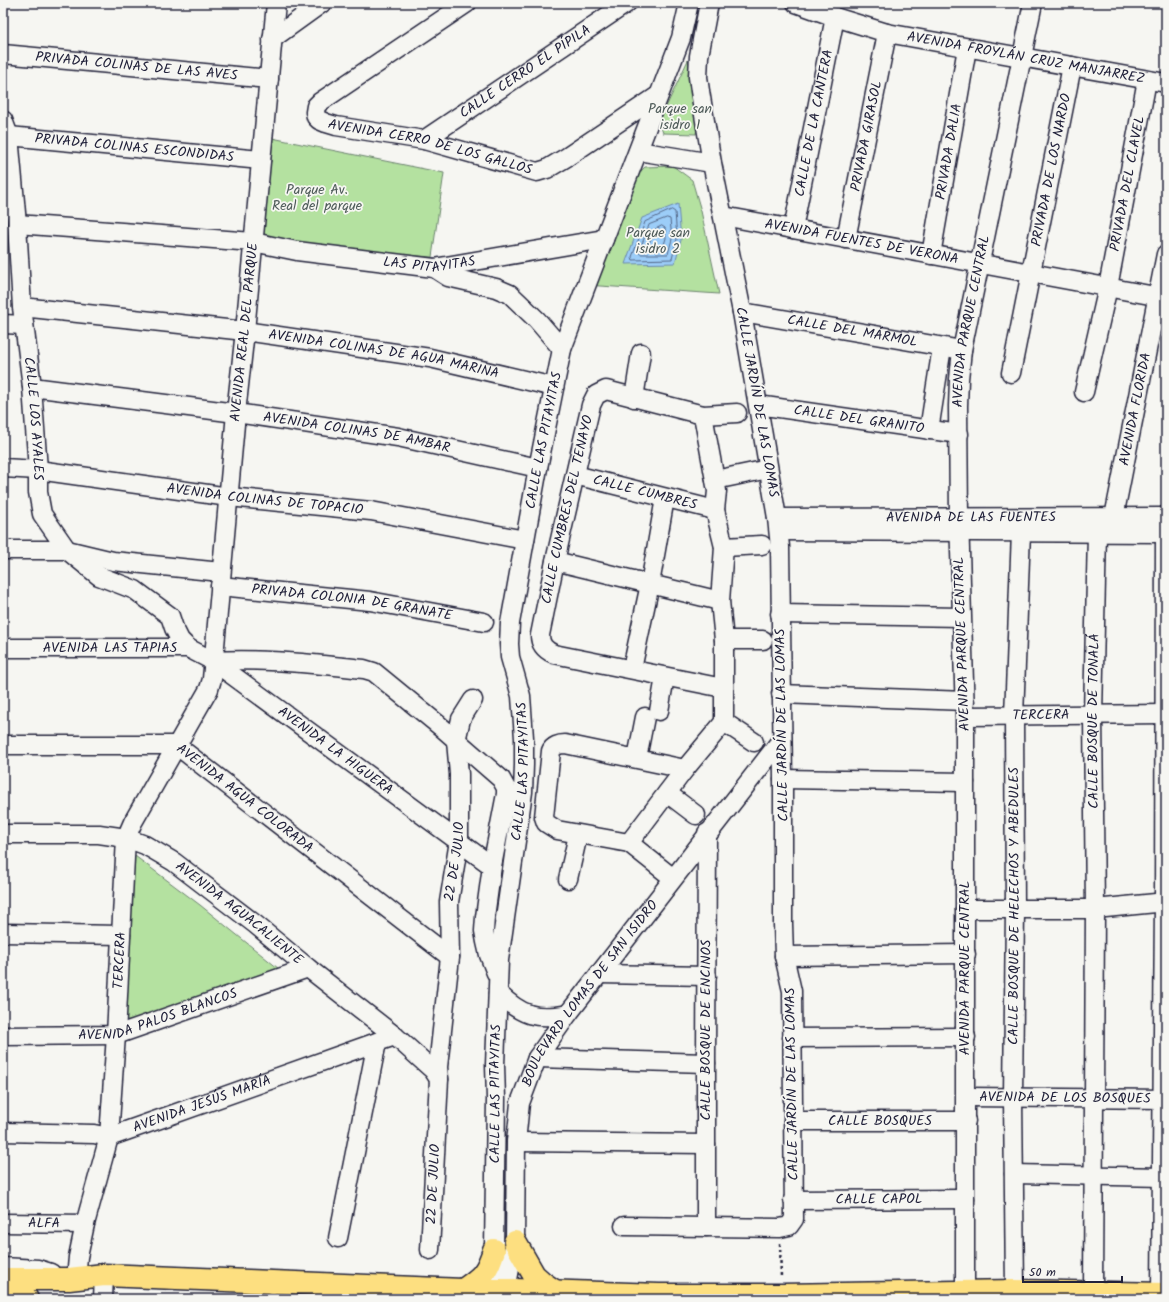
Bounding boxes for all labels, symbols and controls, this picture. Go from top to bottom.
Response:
street label: CALLE CERRO EL PÍPILA [455,19,595,124]
street label: AVENIDA FROYLÁN CRUZ MANJARREZ [905,26,1147,90]
street label: PRIVADA COLINAS DE LAS AVES [34,46,239,87]
street label: CALLE DE LA CANTERA [789,48,839,199]
street label: PRIVADA GIRASOL [845,79,888,193]
street label: PRIVADA DE LOS NARDO [1025,91,1077,248]
park label: Parque san isidro 1 [648,98,712,136]
street label: PRIVADA DALIA [930,102,968,201]
street label: AVENIDA CERRO DE LOS GALLOS [325,113,535,181]
street label: PRIVADA DEL CLAVEL [1104,114,1151,253]
street label: PRIVADA COLINAS ESCONDIDAS [34,128,235,168]
park label: Parque Av. Real del parque [272,179,363,217]
street label: AVENIDA FUENTES DE VERONA [763,213,960,270]
park label: Parque san isidro 2 [626,222,690,260]
street label: AVENIDA PARQUE CENTRAL [947,233,996,408]
street label: AVENIDA REAL DEL PARQUE [224,241,264,423]
street label: LAS PITAYITAS [382,250,478,279]
street label: CALLE JARDÍN DE LAS LOMAS [729,305,785,499]
street label: CALLE DEL MÁRMOL [786,309,919,353]
street label: AVENIDA COLINAS DE AGUA MARINA [267,324,501,385]
street label: AVENIDA FLORIDA [1113,351,1157,468]
street label: CALLE LOS AYALES [17,356,49,481]
street label: CALLE LAS PITAYITAS [520,370,568,511]
street label: CALLE DEL GRANITO [792,399,926,440]
street label: AVENIDA COLINAS DE AMBAR [262,406,452,459]
street label: CALLE CUMBRES DEL TENAYO [536,413,599,606]
street label: CALLE CUMBRES [590,469,700,516]
street label: AVENIDA COLINAS DE TOPACIO [165,477,365,521]
street label: AVENIDA DE LAS FUENTES [886,506,1056,529]
street label: AVENIDA PARQUE CENTRAL [948,556,976,732]
street label: PRIVADA COLONIA DE GRANATE [251,578,455,627]
street label: CALLE JARDÍN DE LAS LOMAS [769,628,795,822]
street label: CALLE BOSQUE DE TONALÁ [1082,633,1106,809]
street label: AVENIDA LAS TAPIAS [43,637,178,659]
street label: AVENIDA LA HIGUERA [273,701,398,801]
street label: CALLE LAS PITAYITAS [505,701,535,842]
street label: TERCERA [1012,704,1070,727]
street label: AVENIDA AGUA COLORADA [172,738,318,858]
street label: CALLE BOSQUE DE HELECHOS Y ABEDULES [1003,766,1026,1045]
street label: 22 DE JULIO [438,821,470,903]
street label: AVENIDA AGUACALIENTE [171,856,308,971]
street label: AVENIDA PARQUE CENTRAL [954,881,976,1055]
street label: BOULEVARD LOMAS DE SAN ISIDRO [516,895,664,1090]
street label: TERCERA [107,931,132,990]
street label: CALLE BOSQUE DE ENCINOS [695,939,718,1120]
street label: AVENIDA PALOS BLANCOS [78,982,241,1046]
street label: CALLE JARDÍN DE LAS LOMAS [779,987,805,1181]
street label: CALLE LAS PITAYITAS [484,1023,508,1164]
street label: AVENIDA JESÚS MARÍA [130,1069,274,1139]
street label: AVENIDA DE LOS BOSQUES [979,1086,1151,1110]
street label: CALLE BOSQUES [828,1110,933,1132]
street label: 22 DE JULIO [420,1143,447,1225]
street label: CALLE CAPOL [836,1188,922,1211]
street label: ALFA [28,1212,60,1235]
scale bar [1023,1258,1122,1284]
text: 50 m [1029,1263,1056,1282]

